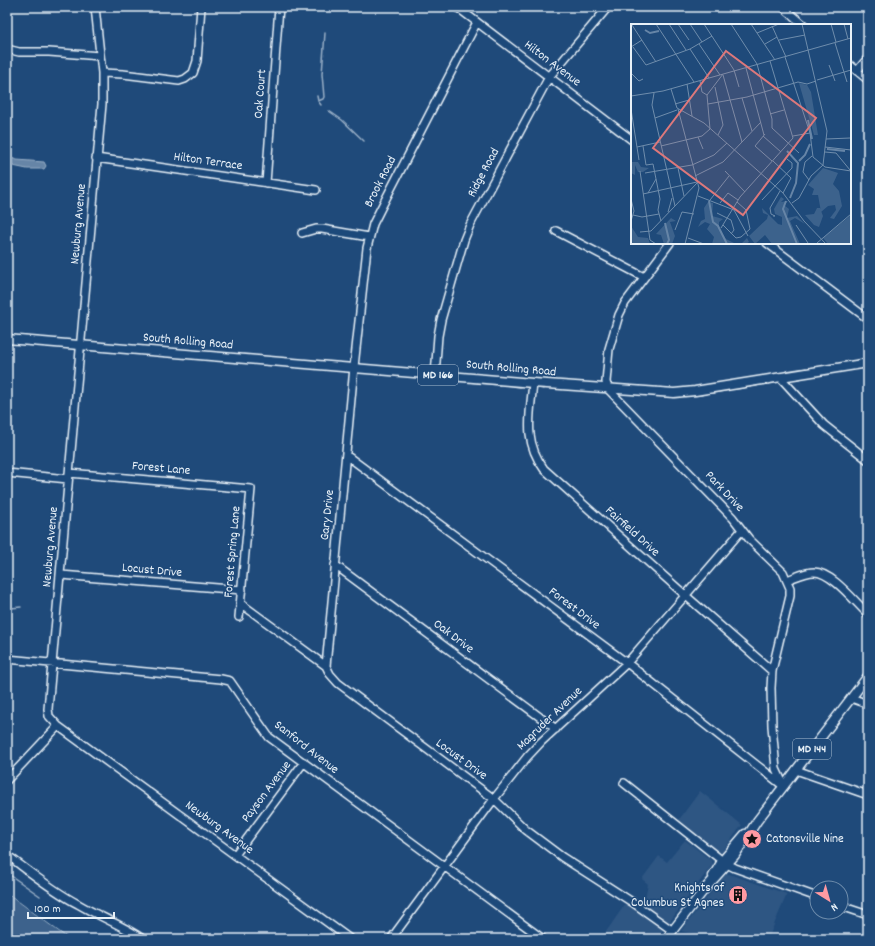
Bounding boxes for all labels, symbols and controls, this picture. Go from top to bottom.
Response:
inset map [631,24,851,244]
street label: Hilton Avenue [519,36,585,92]
street label: Oak Court [250,69,272,119]
street label: Ridge Road [463,145,505,201]
street label: Hilton Terrace [172,148,244,176]
street label: Brook Road [360,153,402,211]
street label: Newburg Avenue [66,183,92,265]
street label: South Rolling Road [142,329,234,355]
street label: South Rolling Road [465,356,557,382]
road number: MD 166 [418,365,458,385]
street label: Forest Lane [131,457,191,481]
street label: Park Drive [700,467,748,517]
street label: Gary Drive [316,488,340,541]
street label: Fairfield Drive [600,502,664,562]
street label: Forest Spring Lane [220,505,247,599]
street label: Newburg Avenue [38,506,64,588]
street label: Locust Drive [121,559,183,583]
street label: Forest Drive [544,583,604,635]
street label: Oak Drive [429,615,478,659]
street label: Magruder Avenue [513,682,587,755]
street label: Sanford Avenue [270,717,343,780]
street label: Locust Drive [431,735,491,786]
road number: MD 144 [793,739,831,759]
street label: Payson Avenue [237,757,297,827]
street label: Newburg Avenue [181,797,257,860]
place icon: Catonsville Nine [741,828,763,850]
place label: Catonsville Nine [766,830,844,849]
place label: Knights of Columbus St Agnes [631,879,724,913]
north arrow [809,880,849,920]
building icon: Knights of Columbus St Agnes [727,884,749,906]
scale bar [28,894,114,920]
text: N [826,898,841,915]
text: 100 m [34,901,61,918]

